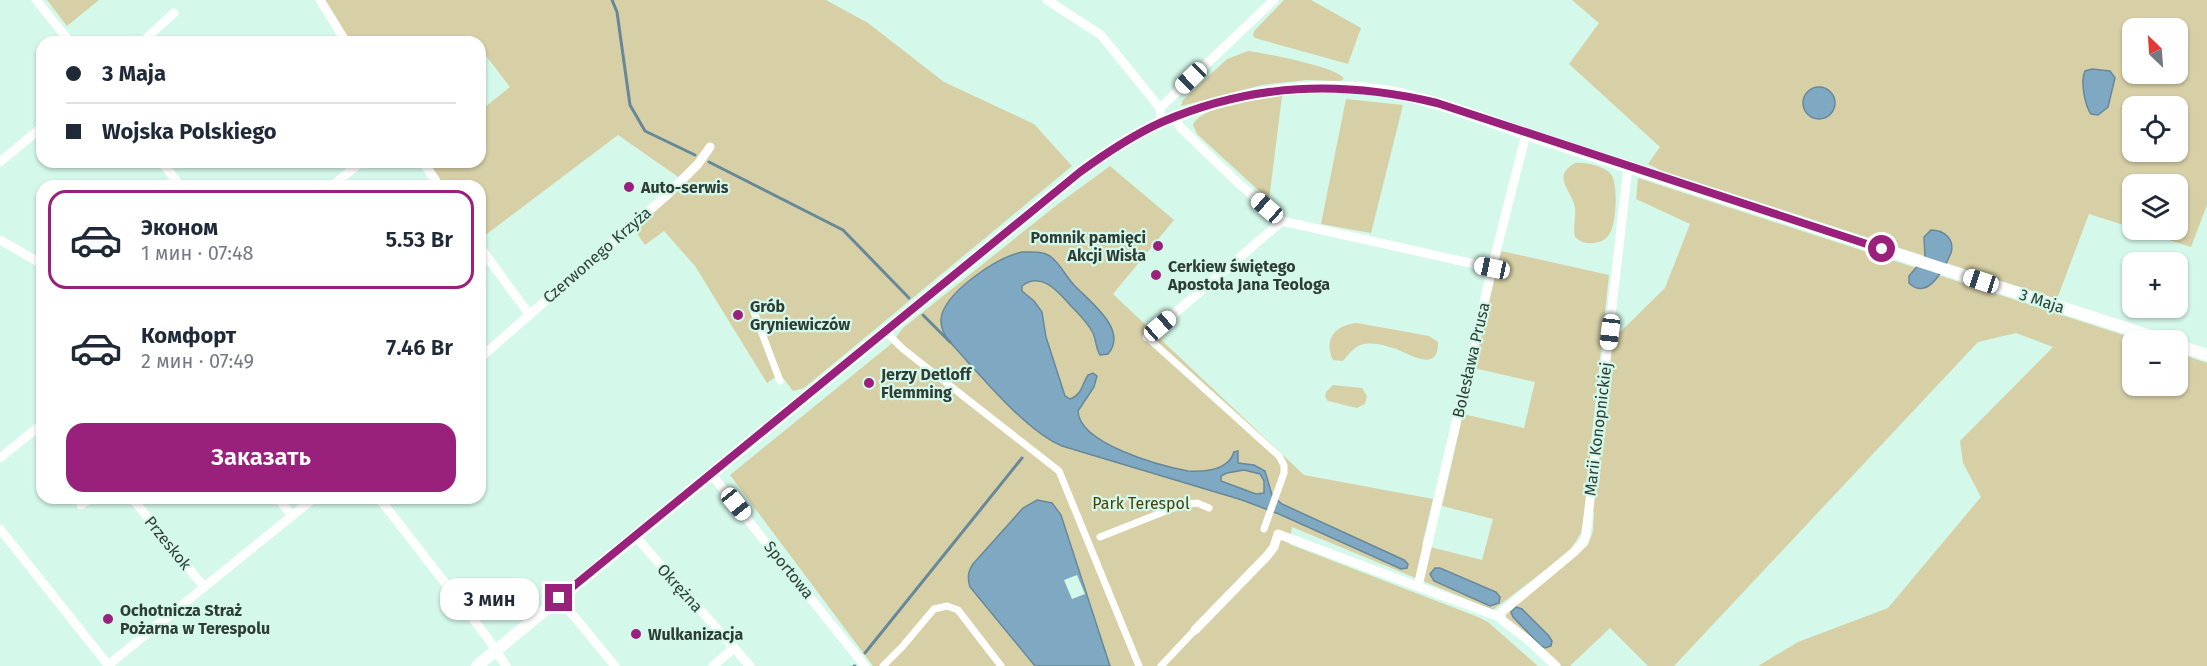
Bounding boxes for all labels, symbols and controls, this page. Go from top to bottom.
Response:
north arrow [2122,18,2188,84]
map controls [2122,18,2188,396]
car [1172,59,1210,97]
text: 3 Maja [102,60,166,87]
button: locate [2122,96,2188,162]
text: Wojska Polskiego [102,118,277,145]
button: layers [2122,174,2188,240]
place label: Auto-serwis [640,178,729,197]
marker: Auto-serwis [622,180,636,194]
car [1248,189,1286,227]
street label: Czerwonego Krzyża [539,203,655,307]
icon: car [69,213,123,267]
text: Эконом [141,214,218,241]
text: 5.53 Br [386,226,453,253]
place label: Pomnik pamięci Akcji Wisła [1030,228,1146,265]
route start [1868,235,1895,262]
marker: Pomnik pamięci Akcji Wisła [1151,239,1165,253]
text: 1 мин · 07:48 [141,241,254,265]
button: + [2122,252,2188,318]
car [1473,255,1511,281]
place label: Cerkiew świętego Apostoła Jana Teologa [1167,257,1330,294]
car [1961,267,2001,295]
marker: Cerkiew świętego Apostoła Jana Teologa [1149,268,1163,282]
street label: 3 Maja [2017,285,2067,317]
place label: Grób Gryniewiczów [750,297,850,334]
street label: Bolesława Prusa [1448,300,1494,420]
car [1141,307,1179,345]
marker: Grób Gryniewiczów [731,308,745,322]
car [1599,313,1621,351]
icon: car [69,321,123,375]
text: Комфорт [141,322,236,349]
button: − [2122,330,2188,396]
text: 7.46 Br [386,334,453,361]
text: 2 мин · 07:49 [141,349,254,373]
street label: Marii Konopnickiej [1580,361,1616,497]
place label: Jerzy Detloff Flemming [880,365,973,402]
marker: Jerzy Detloff Flemming [862,376,876,390]
button: Заказать [66,423,456,492]
car [718,484,754,524]
park label: Park Terespol [1092,494,1190,513]
street label: Przeskok [141,512,196,574]
street label: Sportowa [760,537,818,603]
street label: Okrężna [653,560,707,616]
callout: 3 мин [439,577,538,619]
route end [545,584,572,611]
text: 3 мин [463,587,516,611]
place label: Ochotnicza Straż Pożarna w Terespolu [120,601,270,638]
marker: Ochotnicza Straż Pożarna w Terespolu [101,612,115,626]
place label: Wulkanizacja [648,625,743,644]
marker: Wulkanizacja [629,627,643,641]

